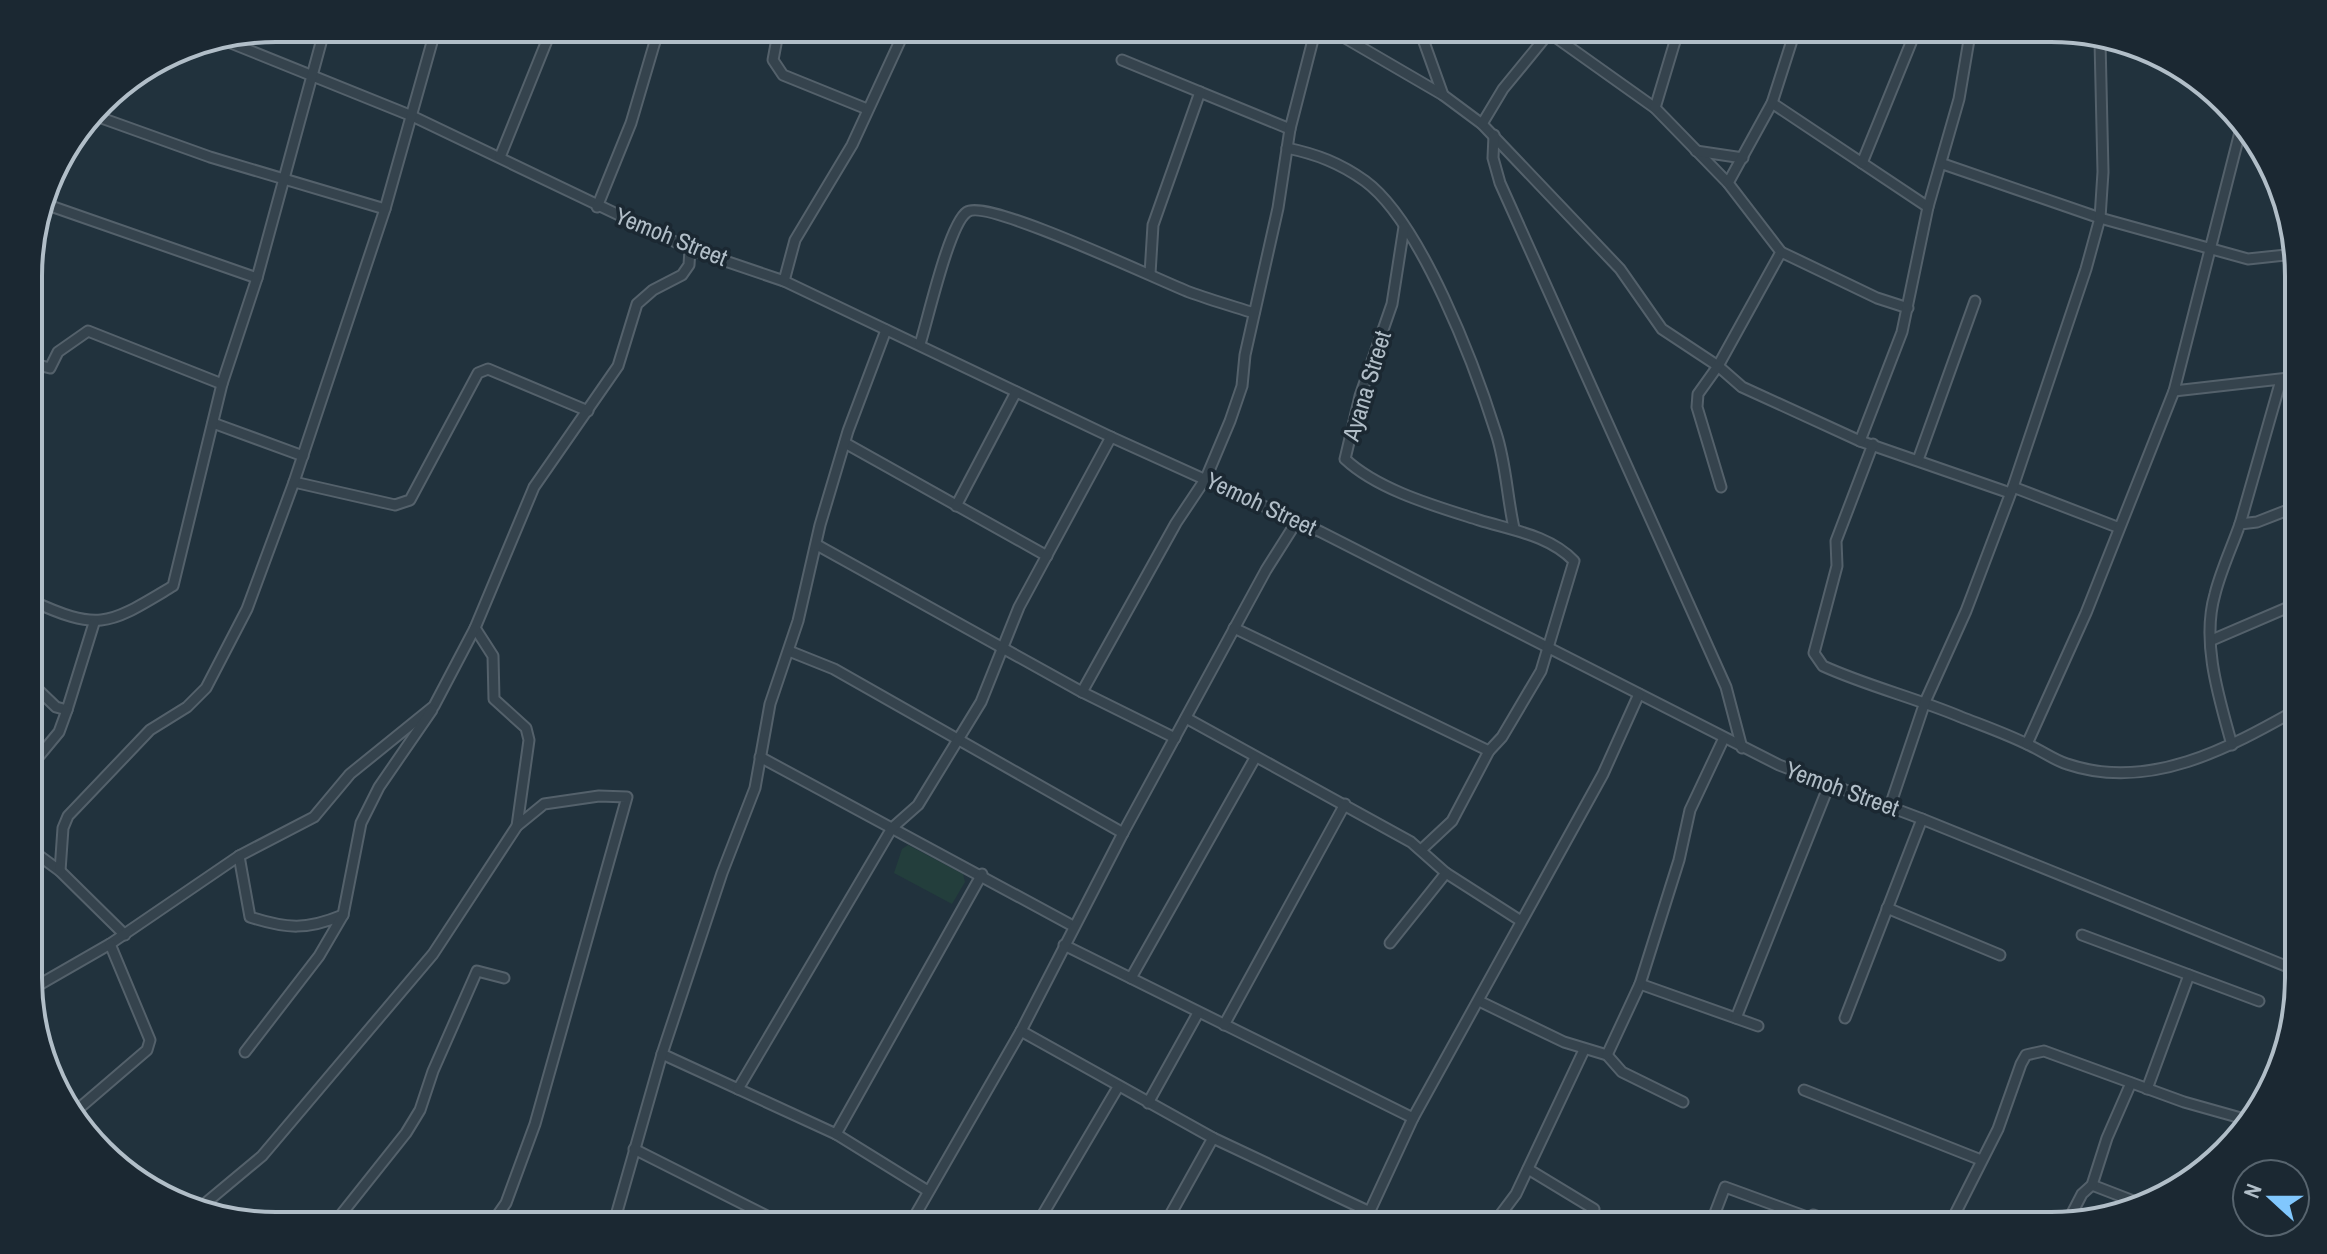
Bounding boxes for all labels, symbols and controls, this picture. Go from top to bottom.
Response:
street label: Yemoh Street [610,199,733,273]
street label: Ayana Street [1334,326,1398,446]
street label: Yemoh Street [1201,463,1322,543]
street label: Yemoh Street [1781,753,1904,824]
north arrow [2231,1158,2311,1238]
text: N [2236,1179,2269,1202]

